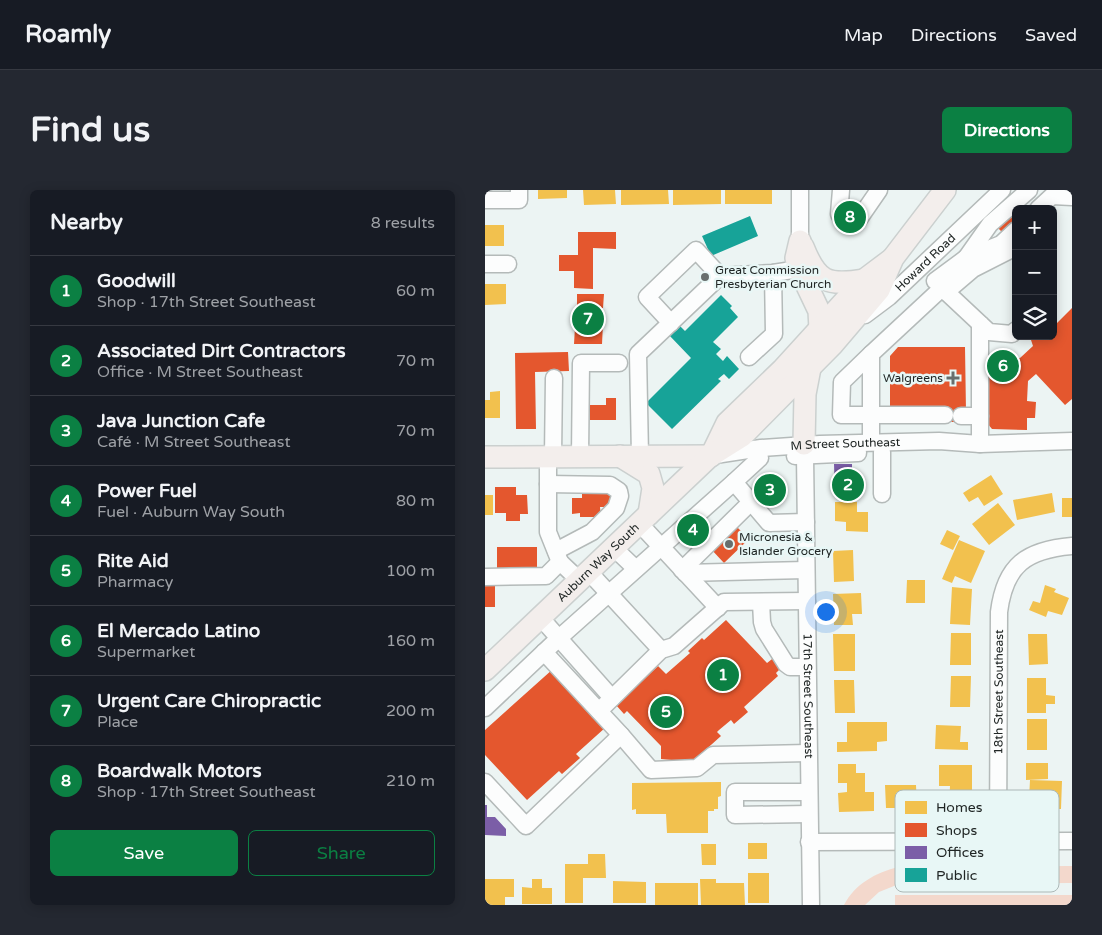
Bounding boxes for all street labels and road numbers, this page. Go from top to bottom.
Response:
street label: Howard Road [892,231,958,294]
street label: M Street Southeast [790,435,901,453]
street label: Auburn Way South [554,520,642,605]
street label: 18th Street Southeast [991,629,1006,755]
street label: 17th Street Southeast [800,633,816,759]

